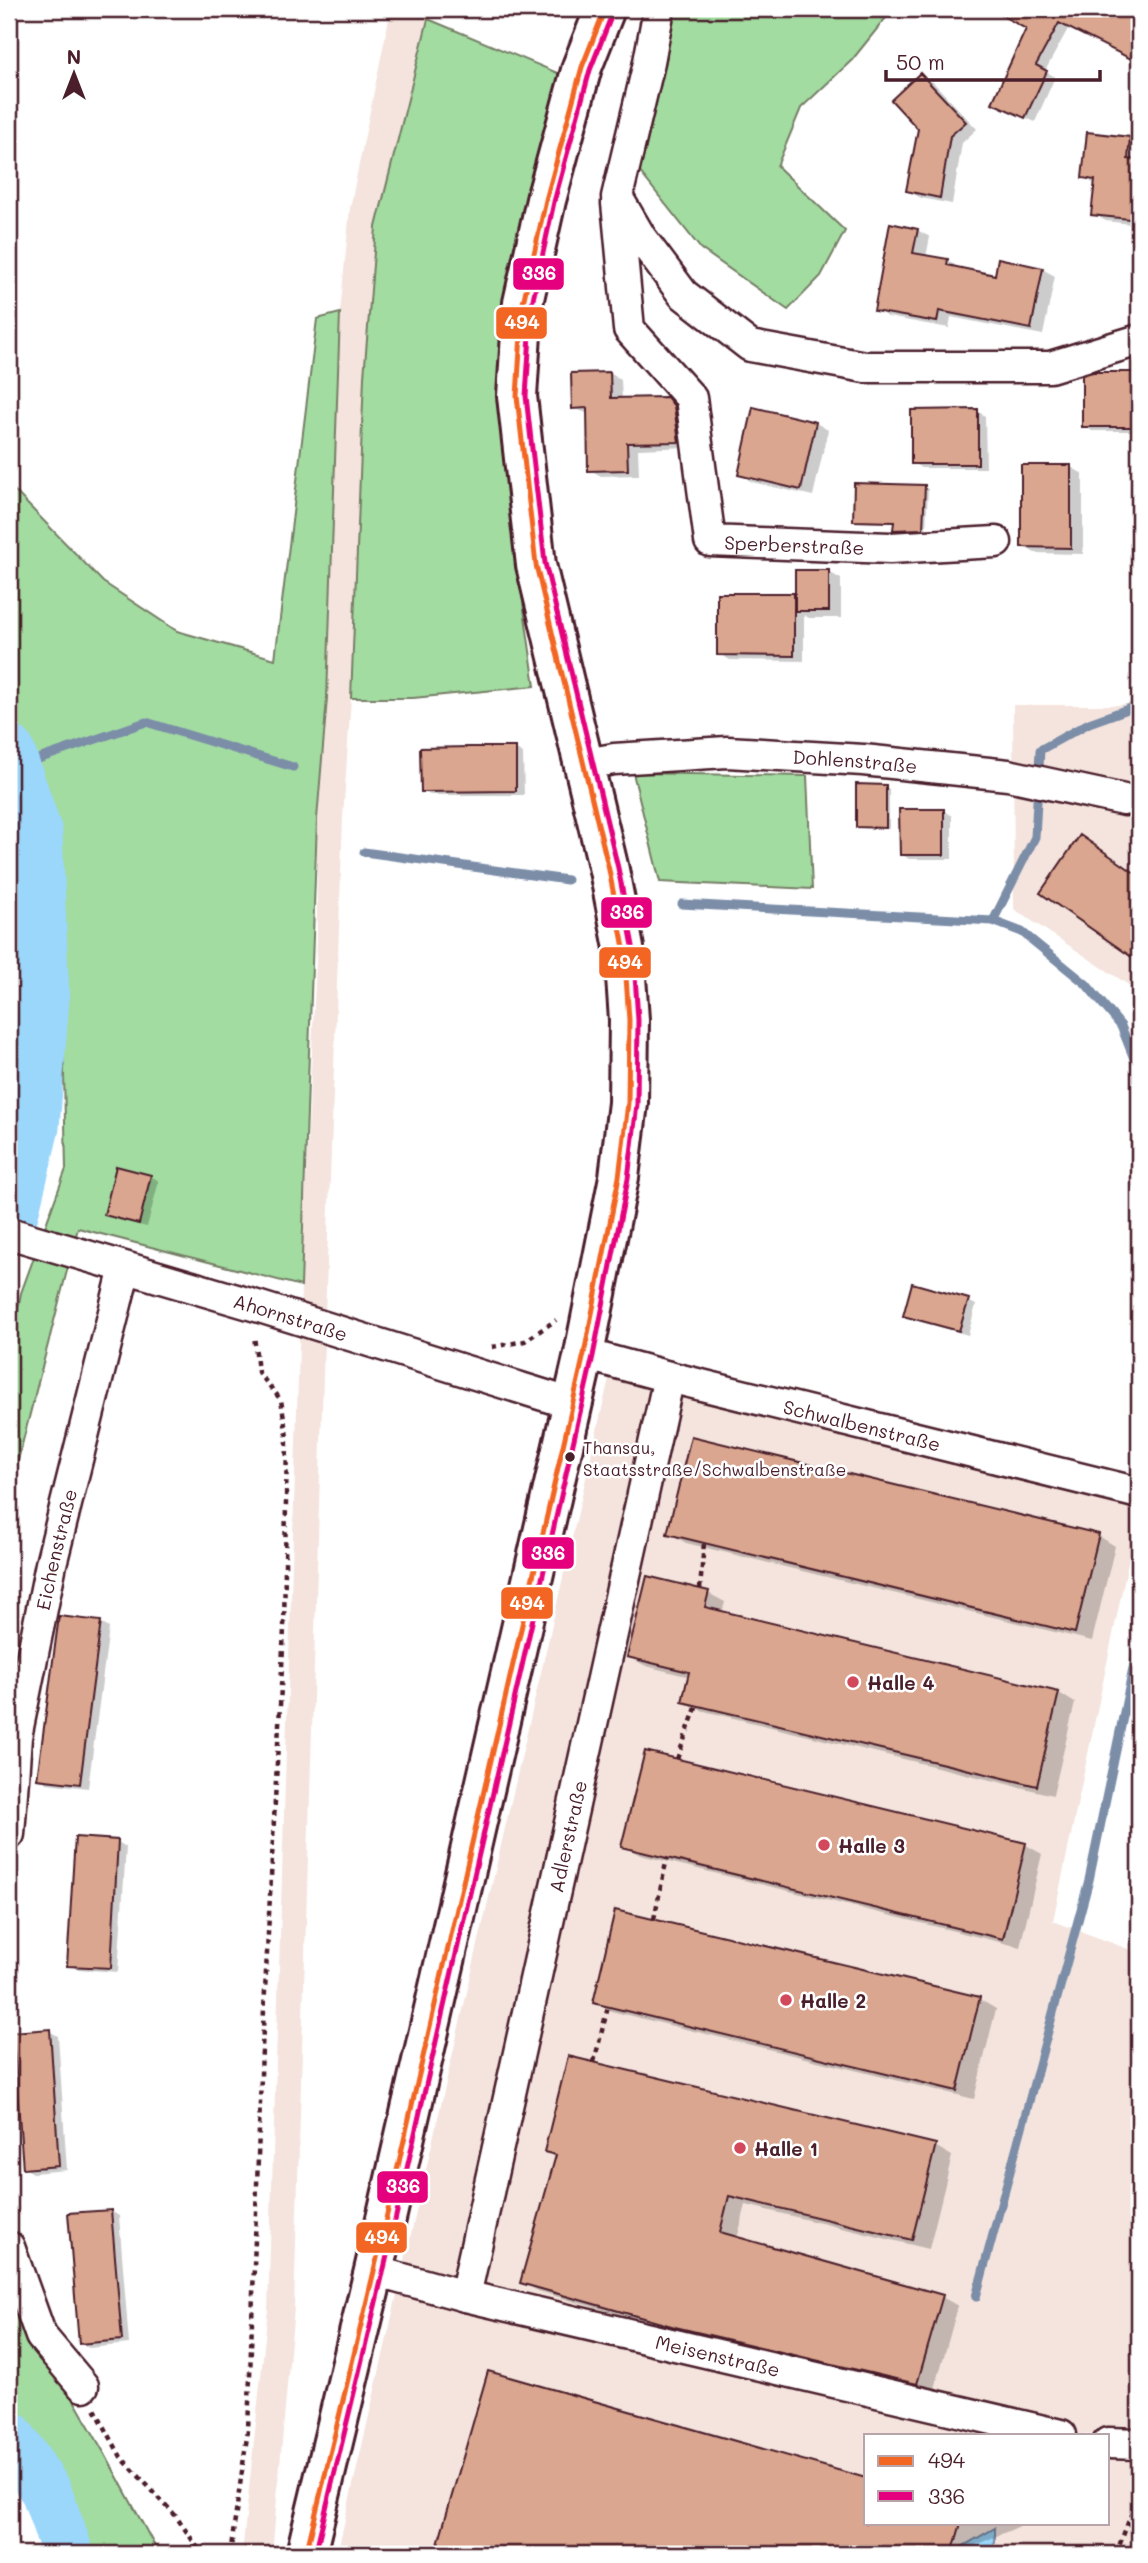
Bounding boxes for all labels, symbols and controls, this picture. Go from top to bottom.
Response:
north arrow [38,38,108,108]
scale bar [886,38,1099,82]
text: N [67,44,81,69]
text: 50 m [896,48,945,75]
line badge: 336 [512,257,565,291]
text: 336 [522,260,556,285]
line badge: 494 [495,306,548,340]
text: 494 [504,309,540,334]
street label: Sperberstraße [724,529,865,559]
street label: Dohlenstraße [792,743,919,778]
line badge: 336 [600,896,653,929]
text: 336 [610,899,644,924]
line badge: 494 [598,946,652,979]
text: 494 [607,949,643,974]
street label: Ahornstraße [231,1287,351,1346]
street label: Schwalbenstraße [781,1393,943,1456]
place label: Thansau, Staatsstraße/Schwalbenstraße [583,1436,846,1480]
marker: Thansau, Staatsstraße/Schwalbenstraße [563,1450,577,1464]
street label: Eichenstraße [30,1486,82,1612]
line badge: 336 [521,1536,575,1570]
text: 336 [531,1540,565,1565]
line badge: 494 [500,1586,554,1620]
text: 494 [509,1590,545,1615]
place label: Halle 4 [867,1670,934,1695]
marker: Halle 4 [845,1674,861,1690]
street label: Adlerstraße [543,1778,592,1895]
place label: Halle 3 [838,1833,905,1858]
marker: Halle 3 [816,1837,832,1853]
place label: Halle 2 [800,1988,866,2013]
marker: Halle 2 [778,1992,794,2008]
place label: Halle 1 [754,2136,818,2161]
marker: Halle 1 [732,2140,748,2156]
line badge: 336 [376,2170,429,2204]
text: 336 [386,2173,420,2198]
line badge: 494 [355,2221,408,2254]
text: 494 [364,2224,400,2249]
street label: Meisenstraße [653,2328,783,2382]
legend [864,2434,1110,2524]
text: 494 [928,2446,966,2473]
text: 336 [928,2482,965,2509]

